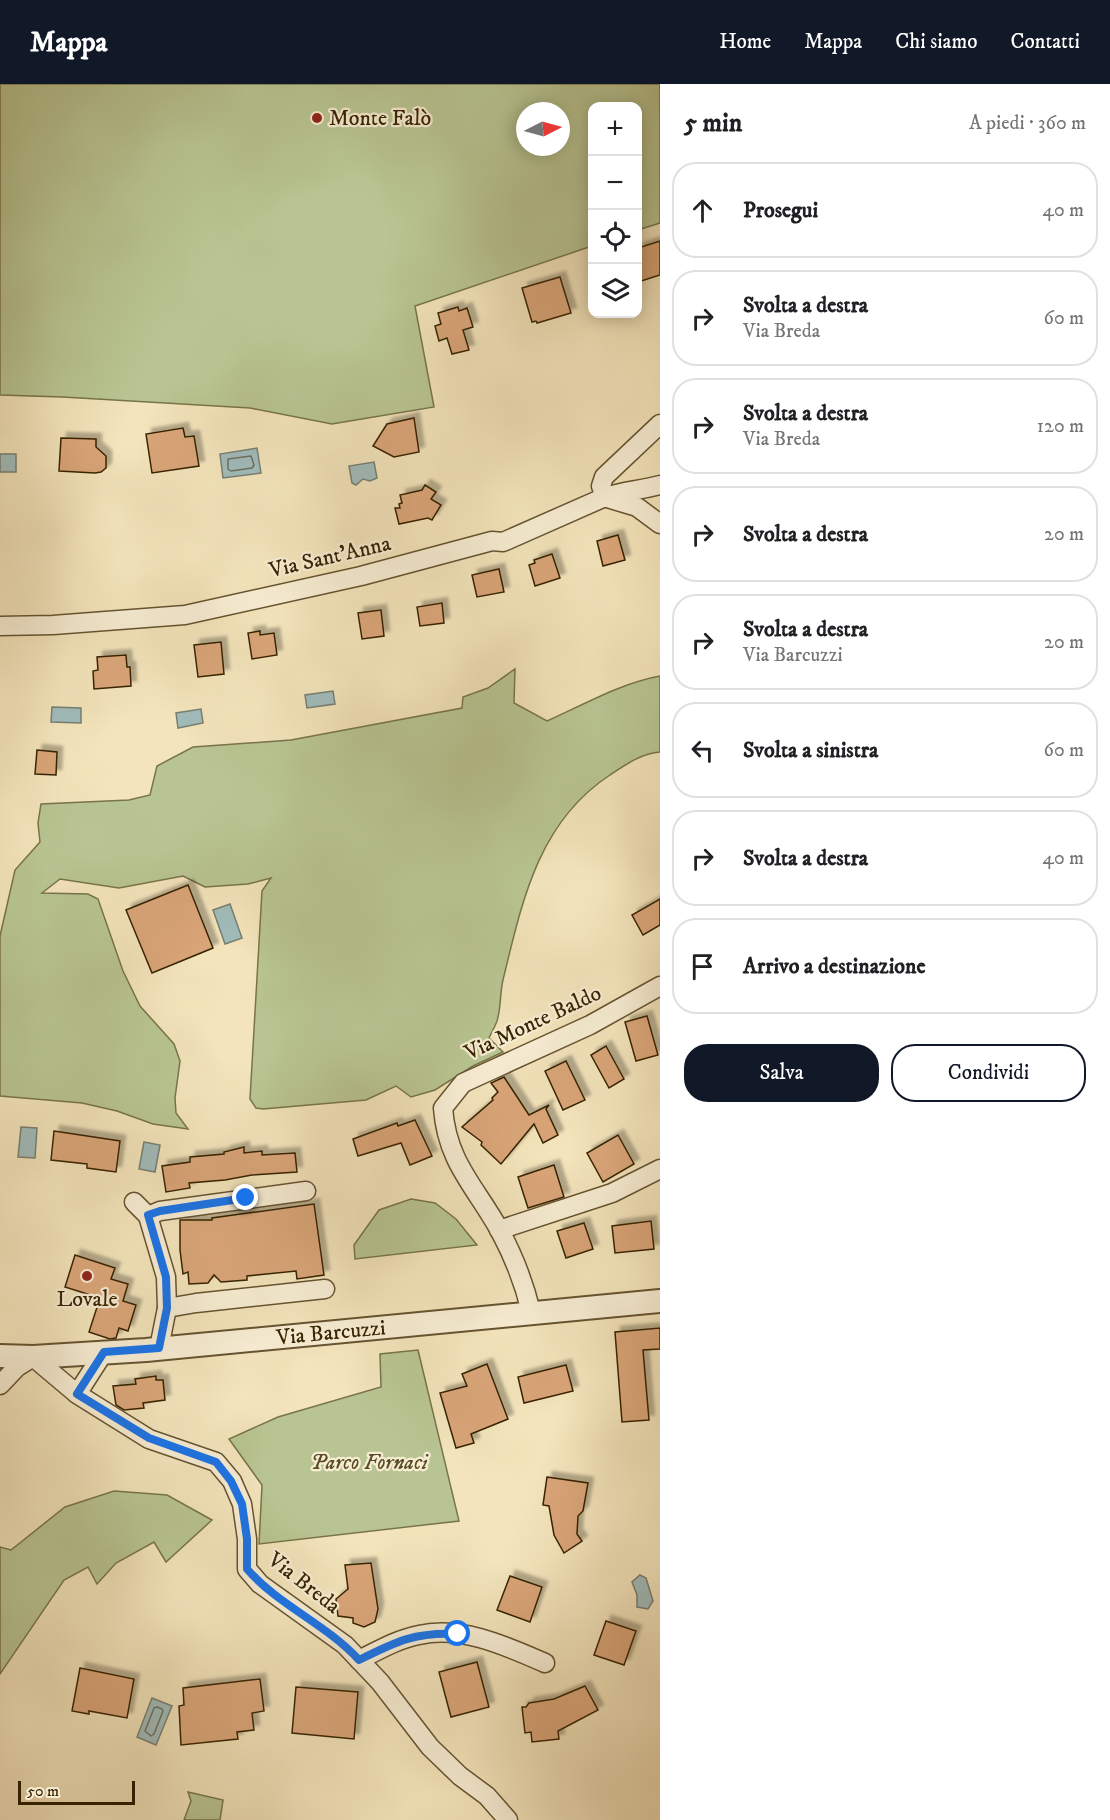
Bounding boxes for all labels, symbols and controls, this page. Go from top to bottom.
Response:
text: Mappa [30,25,108,60]
text: Home [719,29,771,55]
text: Mappa [804,29,862,55]
text: Chi siamo [895,29,977,55]
text: Contatti [1010,29,1080,55]
north arrow [516,102,570,156]
map controls [588,102,642,318]
button: + [588,102,642,156]
place label: Monte Falò [329,105,431,132]
text: 5 min [684,107,742,140]
marker: Monte Falò [310,111,324,125]
text: A piedi · 360 m [969,111,1086,136]
button: − [588,156,642,210]
icon: ahead [686,194,719,227]
text: Prosegui [743,197,818,224]
text: 40 m [1042,198,1084,223]
button: locate [588,210,642,264]
button: layers [588,264,642,318]
text: Svolta a destra [743,292,868,319]
icon: right [686,302,719,335]
text: 60 m [1044,306,1084,331]
text: Via Breda [743,319,820,344]
text: Svolta a destra [743,400,868,427]
icon: right [686,410,719,443]
text: 120 m [1037,414,1084,439]
text: Via Breda [743,427,820,452]
icon: right [686,518,719,551]
text: Svolta a destra [743,521,868,548]
text: 20 m [1044,522,1084,547]
street label: Via Sant'Anna [266,530,394,584]
text: Svolta a destra [743,616,868,643]
icon: right [686,626,719,659]
text: 20 m [1044,630,1084,655]
text: Via Barcuzzi [743,643,843,668]
icon: left [686,734,719,767]
text: Svolta a sinistra [743,737,878,764]
text: 60 m [1044,738,1084,763]
icon: right [686,842,719,875]
text: Svolta a destra [743,845,868,872]
text: 40 m [1042,846,1084,871]
icon: arrive [686,950,719,983]
text: Arrivo a destinazione [743,953,926,980]
street label: Via Monte Baldo [459,980,606,1067]
button: Salva [684,1044,879,1102]
button: Condividi [891,1044,1086,1102]
route end [232,1184,258,1210]
marker: Lovale [80,1269,94,1283]
place label: Lovale [56,1286,118,1313]
street label: Via Barcuzzi [274,1314,387,1351]
park label: Parco Fornaci [311,1449,429,1476]
street label: Via Breda [261,1546,346,1620]
route start [444,1620,470,1646]
scale bar [18,1778,135,1806]
text: 50 m [27,1781,59,1801]

